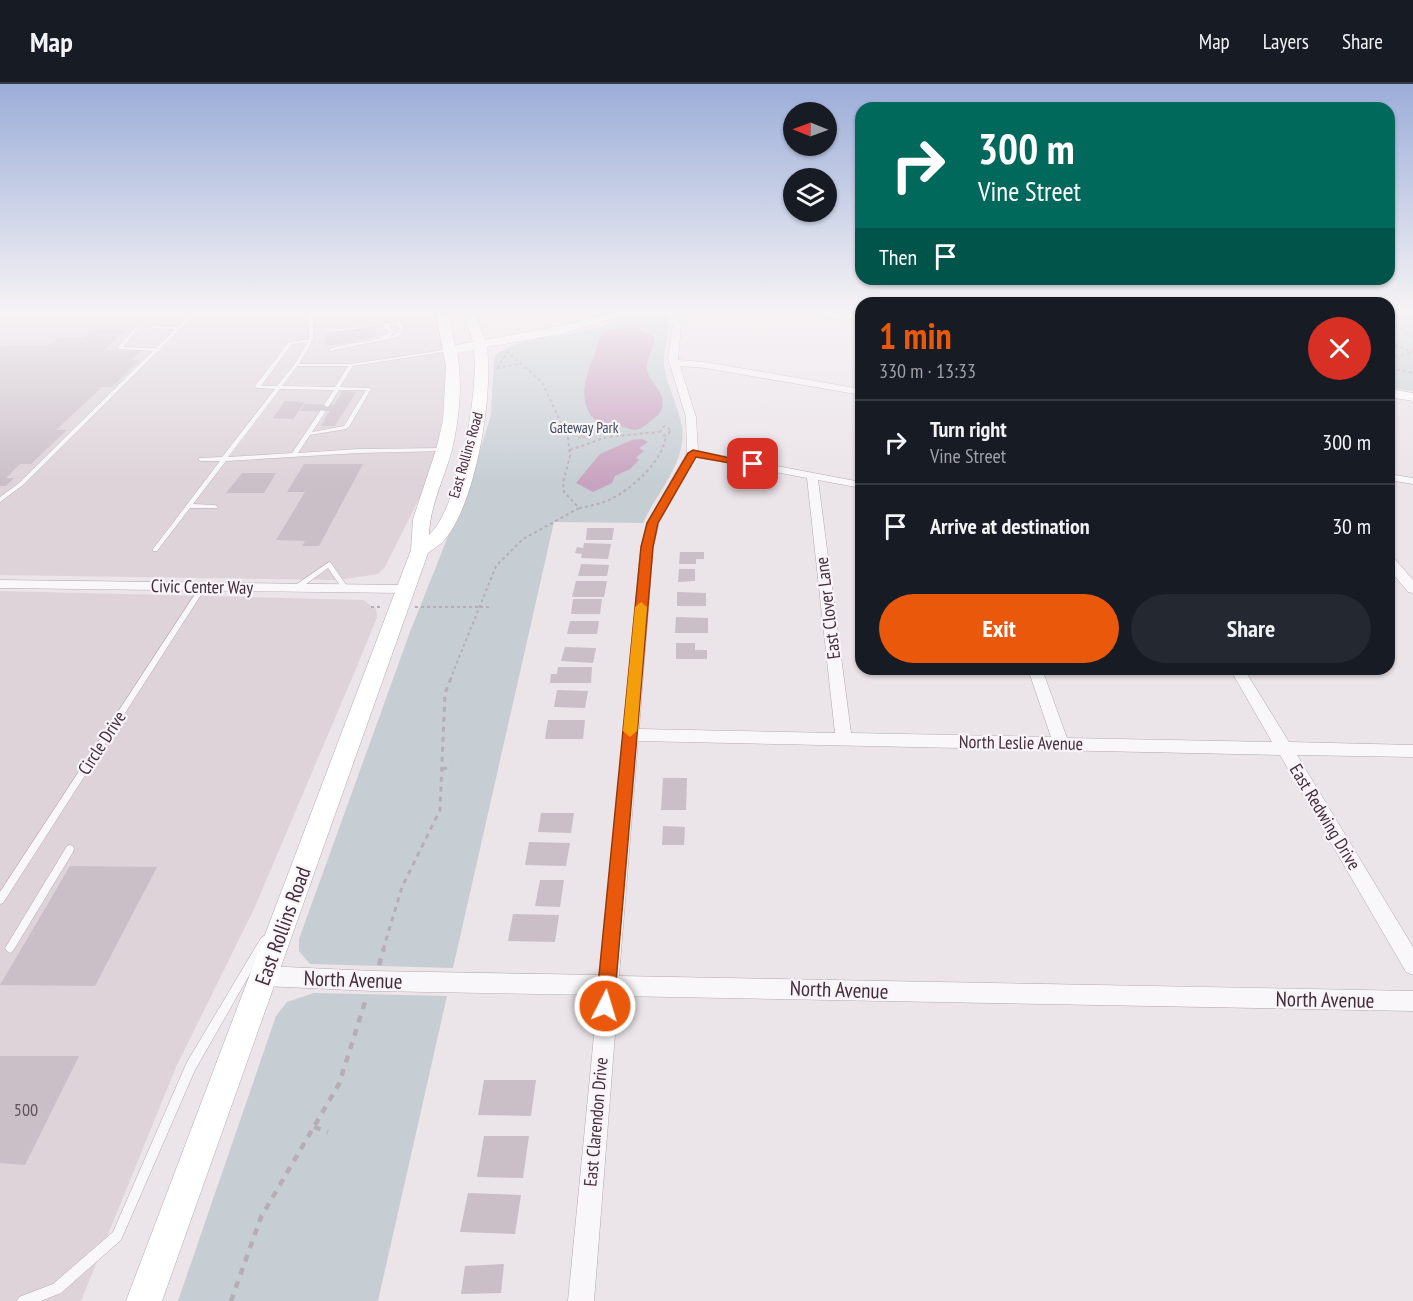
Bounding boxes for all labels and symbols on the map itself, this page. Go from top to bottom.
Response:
north arrow [783,102,837,156]
street label: East Rollins Road [444,410,487,500]
park label: Gateway Park [550,418,619,437]
pin [727,438,778,489]
street label: East Clover Lane [810,556,845,660]
street label: Civic Center Way [151,574,254,599]
street label: Circle Drive [72,706,131,779]
street label: North Leslie Avenue [959,730,1083,755]
street label: East Redwing Drive [1285,760,1366,874]
street label: East Rollins Road [249,863,316,989]
street label: North Avenue [303,964,403,995]
position arrow [573,974,637,1038]
street label: North Avenue [789,974,889,1005]
street label: North Avenue [1275,985,1375,1014]
street label: East Clarendon Drive [578,1056,613,1188]
house number: 500 [14,1098,38,1121]

